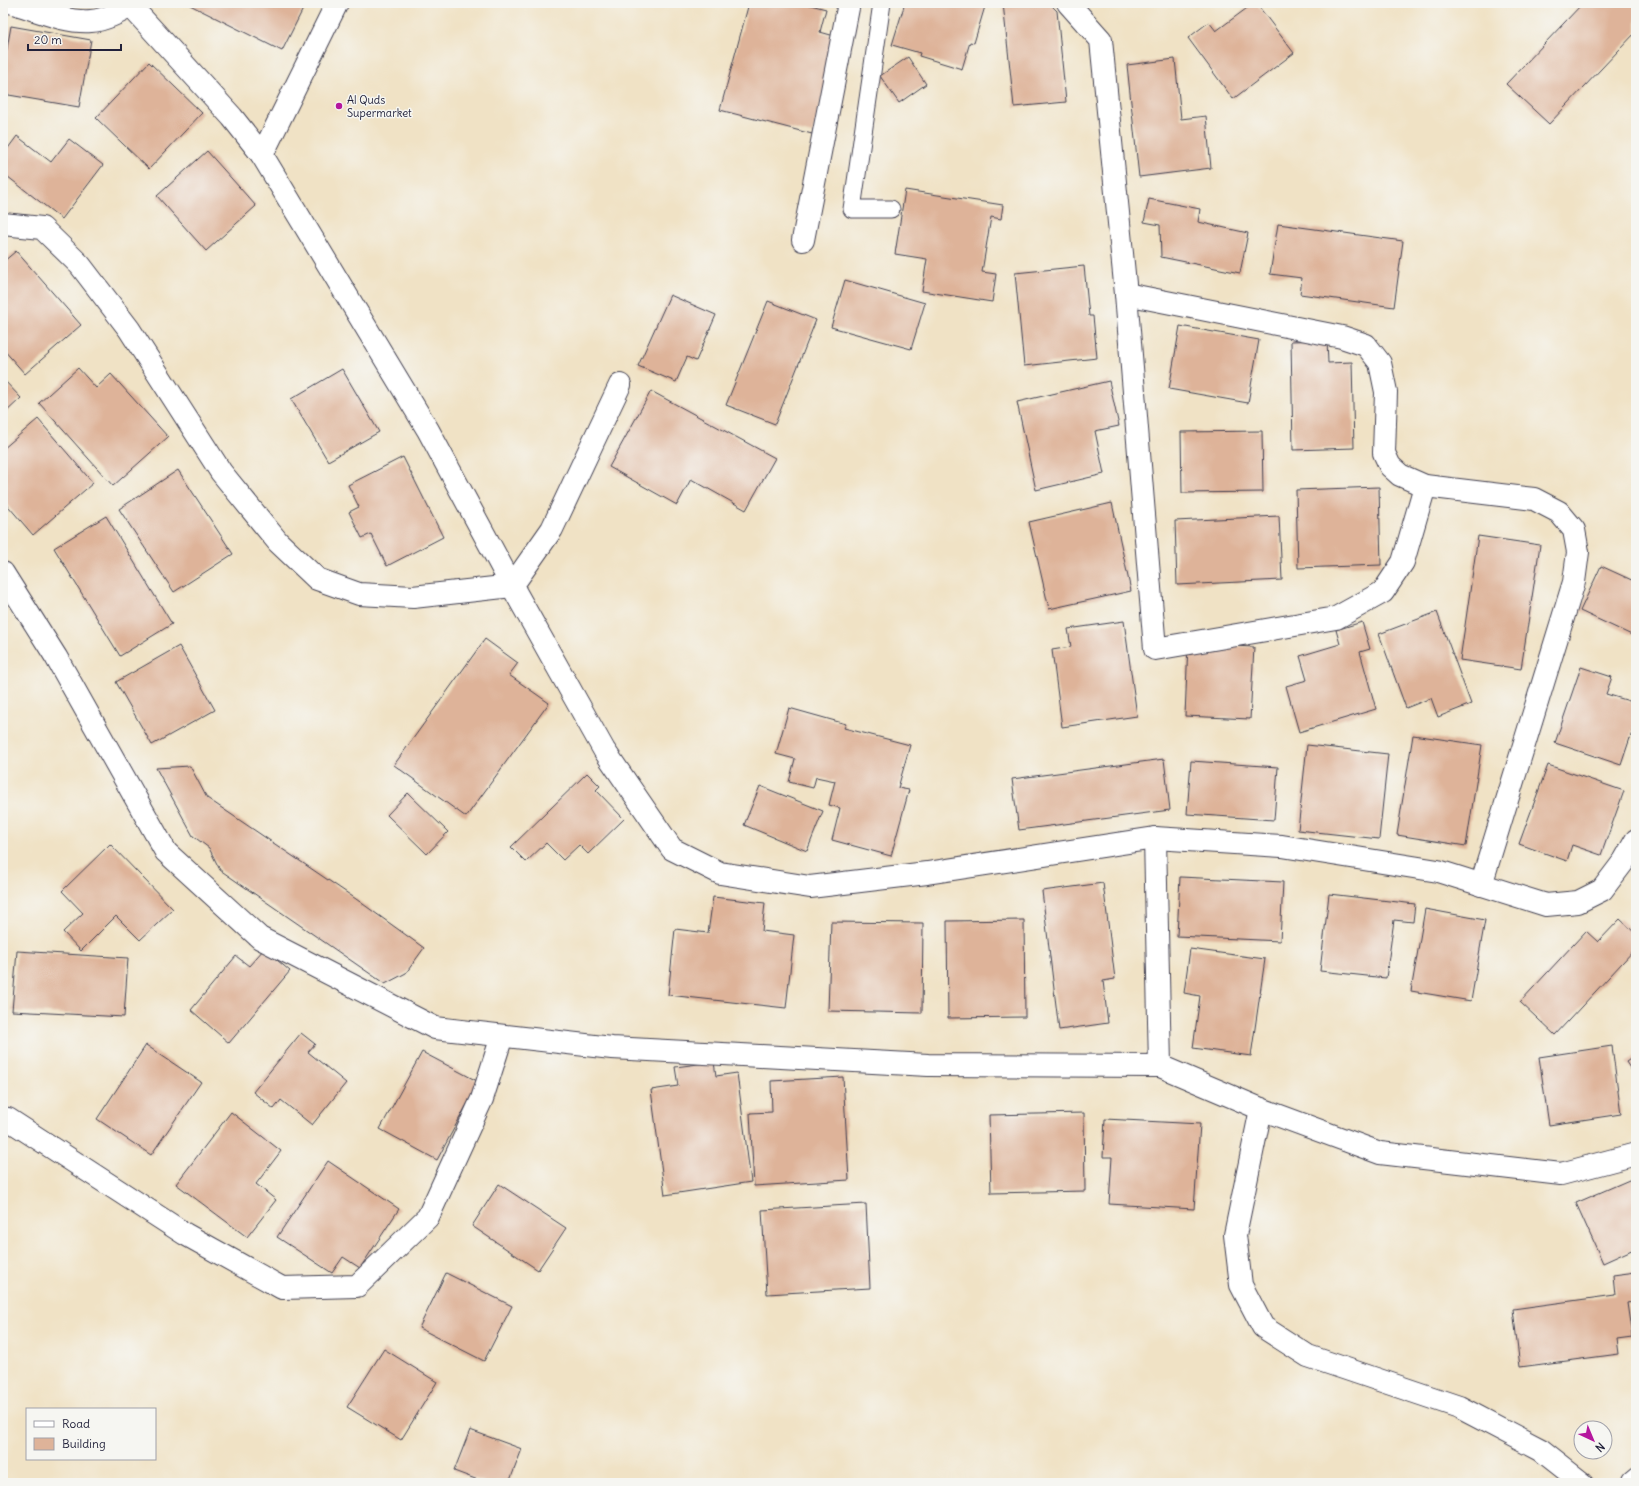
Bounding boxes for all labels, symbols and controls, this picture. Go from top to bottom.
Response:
scale bar [28,26,121,52]
text: 20 m [34,32,62,47]
place label: Al Quds Supermarket [347,93,412,120]
marker: Al Quds Supermarket [334,101,344,111]
legend [26,1408,156,1460]
text: Road [62,1416,90,1431]
north arrow [1573,1420,1613,1460]
text: Building [62,1436,106,1451]
text: N [1592,1440,1608,1455]

